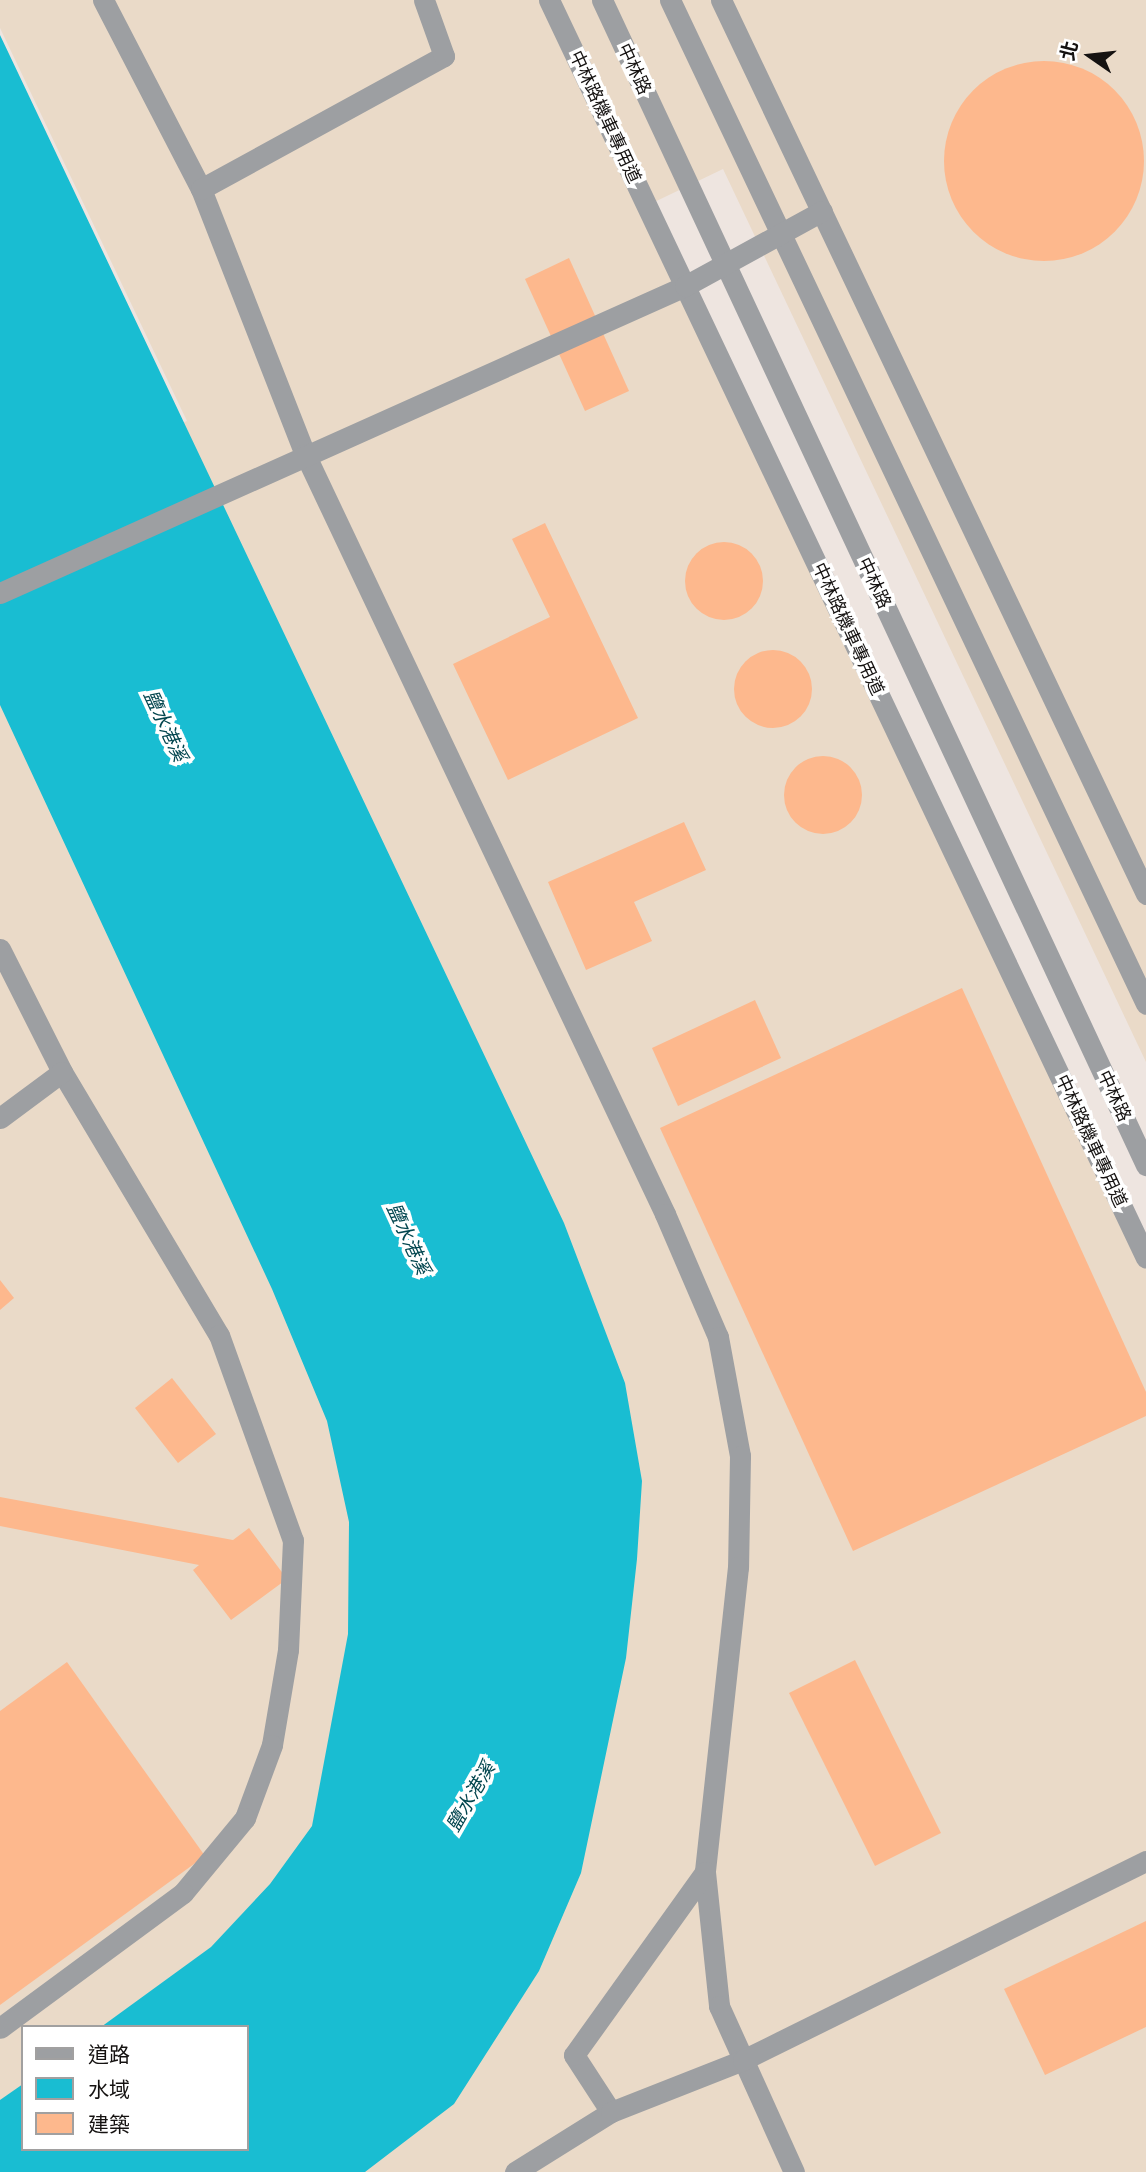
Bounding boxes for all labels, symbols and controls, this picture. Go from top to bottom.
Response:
north arrow [1055,21,1125,91]
text: 北 [1054,38,1085,63]
street label: 中林路 [613,40,655,98]
street label: 中林路機車專用道 [565,47,645,187]
street label: 中林路 [853,554,895,612]
street label: 中林路機車專用道 [808,559,888,699]
water label: 鹽水港溪 [139,687,191,765]
street label: 中林路 [1093,1067,1135,1125]
street label: 中林路機車專用道 [1051,1071,1131,1211]
water label: 鹽水港溪 [382,1200,434,1278]
water label: 鹽水港溪 [442,1758,500,1836]
legend [21,2025,248,2151]
text: 道路 [88,2040,130,2069]
text: 水域 [88,2075,130,2104]
text: 建築 [88,2110,130,2139]

